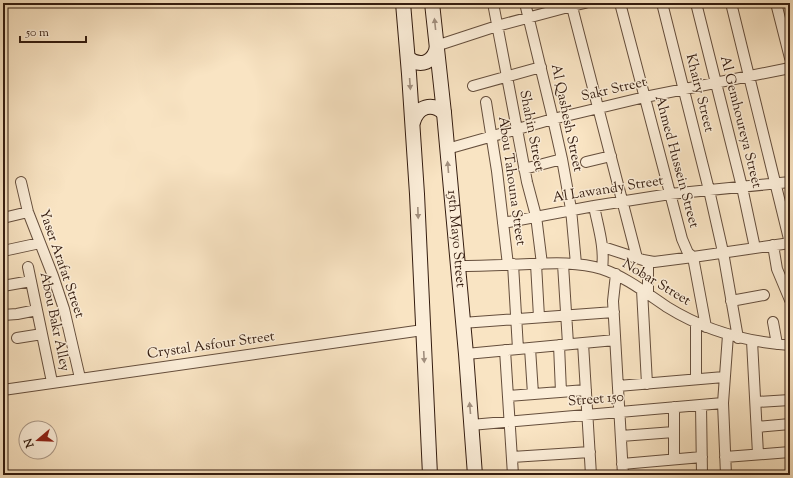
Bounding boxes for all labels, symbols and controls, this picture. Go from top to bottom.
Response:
scale bar [20,18,86,44]
one-way arrow [431,18,438,30]
text: 50 m [25,24,49,42]
street label: Khairy Street [680,52,718,134]
street label: Al Gemhoureya Street [714,54,766,190]
street label: Al Qashesh Street [545,62,587,174]
street label: Sakr Street [579,73,649,107]
one-way arrow [407,78,413,91]
street label: Shahin Street [513,89,549,174]
street label: Ahmed Hussein Street [649,93,703,231]
street label: Abou Tahouna Street [492,115,530,247]
one-way arrow [445,161,452,173]
street label: Al Lawandy Street [551,171,665,209]
street label: 15th Mayo Street [441,189,470,289]
street label: Yaser Arafat Street [33,207,89,321]
one-way arrow [415,207,422,219]
street label: Nobar Street [618,255,694,311]
street label: Abou Bakr Alley [34,271,74,373]
street label: Crystal Asfour Street [146,327,276,365]
one-way arrow [421,351,428,363]
street label: Street 150 [567,388,625,412]
one-way arrow [467,402,473,414]
north arrow [18,420,58,460]
text: N [20,436,39,451]

